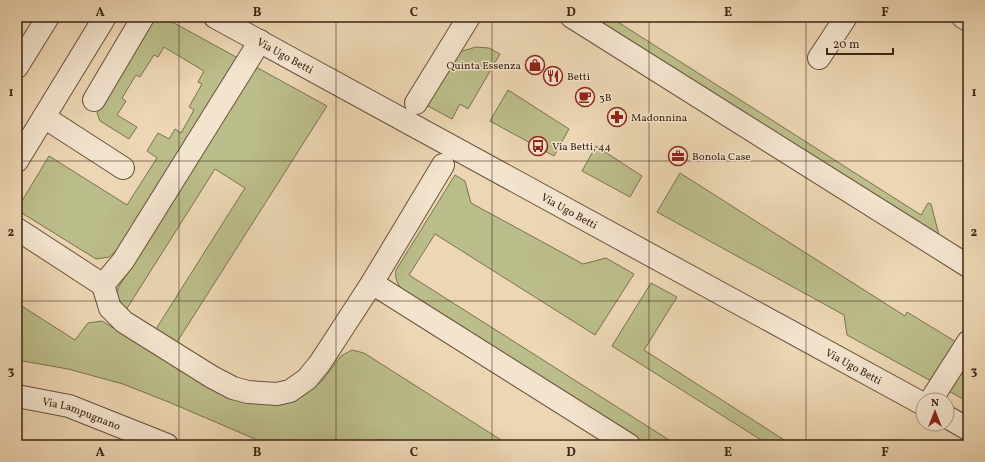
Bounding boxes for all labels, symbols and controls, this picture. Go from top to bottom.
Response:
text: A [95,4,105,22]
text: B [253,4,262,22]
text: C [410,4,418,22]
text: D [566,4,576,22]
text: E [724,4,732,22]
text: F [881,4,889,22]
scale bar [827,30,893,56]
street label: Via Ugo Betti [254,35,315,78]
text: 20 m [833,37,860,53]
shop icon: Quinta Essenza [524,54,546,76]
place label: Quinta Essenza [447,59,522,74]
restaurant icon: Betti [542,65,564,87]
place label: Betti [567,70,590,85]
text: 1 [8,84,14,102]
text: 1 [971,84,977,102]
cafe icon: 3B [574,86,596,108]
place label: 3B [599,91,612,106]
pharmacy icon: Madonnina [606,106,628,128]
place label: Madonnina [631,111,688,126]
bus stop icon: Via Betti, 44 [527,135,549,157]
place label: Via Betti, 44 [552,140,612,155]
office icon: Bonola Case [667,145,689,167]
place label: Bonola Case [692,150,751,165]
street label: Via Ugo Betti [538,191,600,234]
text: 2 [8,224,15,242]
text: 2 [971,224,978,242]
street label: Via Ugo Betti [822,346,884,389]
text: 3 [8,363,15,381]
text: 3 [971,363,978,381]
north arrow [915,392,955,432]
street label: Via Lampugnano [41,395,123,435]
text: N [931,396,939,411]
text: A [95,444,105,462]
text: B [253,444,262,462]
text: C [410,444,418,462]
text: D [566,444,576,462]
text: E [724,444,732,462]
text: F [881,444,889,462]

